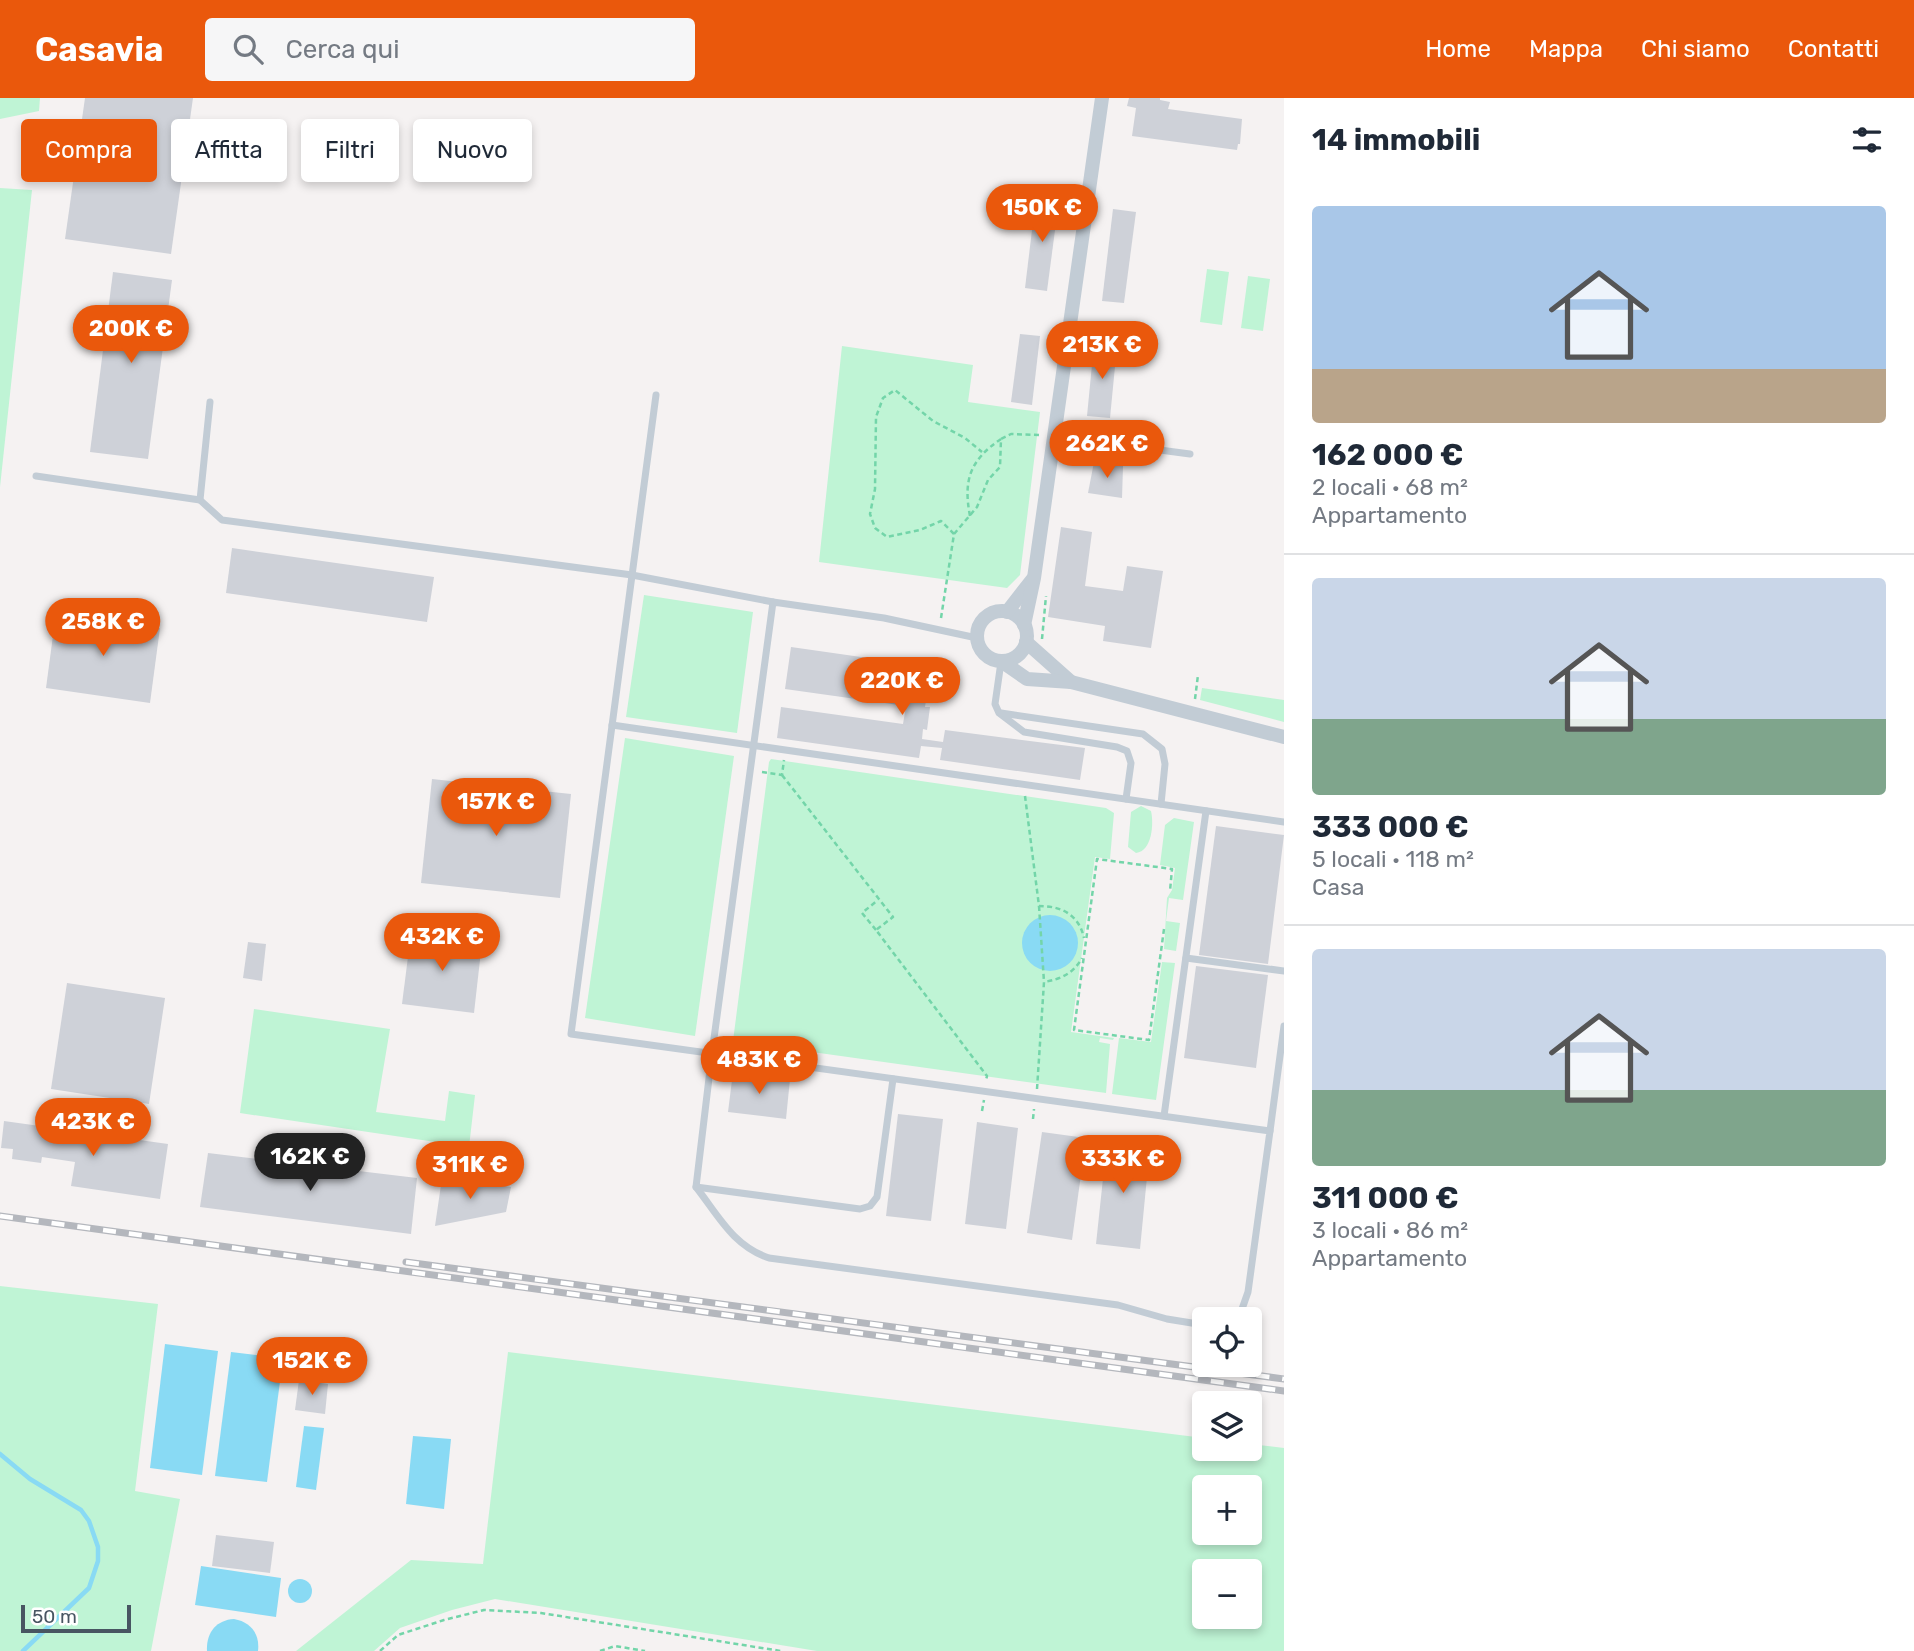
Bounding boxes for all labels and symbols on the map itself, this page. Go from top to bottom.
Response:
pin: 150K € [985,184,1099,244]
pin: 200K € [74,306,188,365]
pin: 213K € [1045,322,1159,381]
pin: 262K € [1050,420,1164,480]
pin: 258K € [46,598,160,658]
pin: 220K € [845,658,959,717]
pin: 157K € [439,778,553,838]
pin: 432K € [385,914,499,973]
pin: 483K € [702,1037,816,1096]
pin: 423K € [36,1098,150,1158]
pin: 162K € [253,1134,367,1193]
pin: 333K € [1066,1136,1180,1195]
pin: 311K € [413,1142,527,1201]
pin: 152K € [255,1338,369,1397]
scale bar [21,1602,131,1634]

